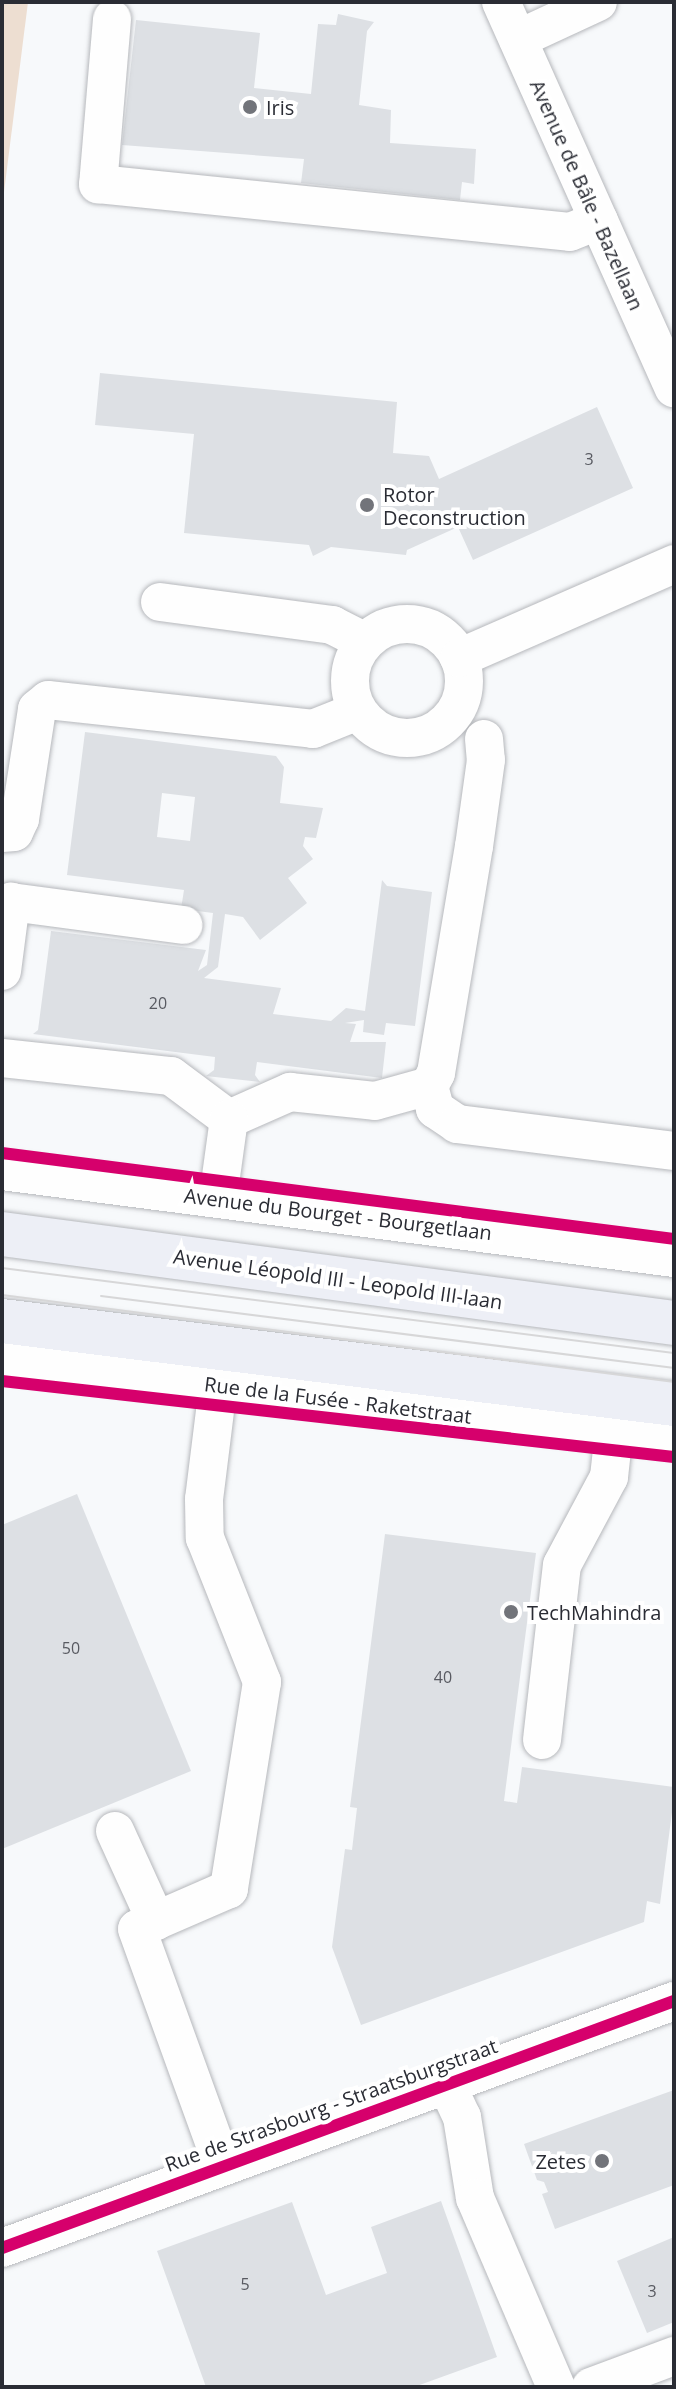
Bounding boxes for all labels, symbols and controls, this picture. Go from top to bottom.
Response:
street label: Avenue de Bâle - Bazellaan [525,76,649,314]
place label: Iris [266,95,294,119]
marker: Iris [241,98,259,116]
house number: 3 [584,449,594,469]
place label: Rotor Deconstruction [383,482,526,529]
marker: Rotor Deconstruction [358,496,376,514]
house number: 20 [149,993,167,1013]
street label: Avenue du Bourget - Bourgetlaan [183,1183,493,1245]
street label: Avenue Léopold III - Leopold III-laan [172,1244,504,1314]
street label: Rue de la Fusée - Raketstraat [203,1372,473,1428]
place label: TechMahindra [527,1600,661,1624]
marker: TechMahindra [502,1603,520,1621]
house number: 50 [62,1638,80,1658]
house number: 40 [434,1667,452,1687]
street label: Rue de Strasbourg - Straatsburgstraat [162,2034,500,2176]
place label: Zetes [535,2149,586,2173]
marker: Zetes [593,2152,611,2170]
house number: 5 [240,2274,250,2294]
house number: 3 [647,2281,657,2301]

